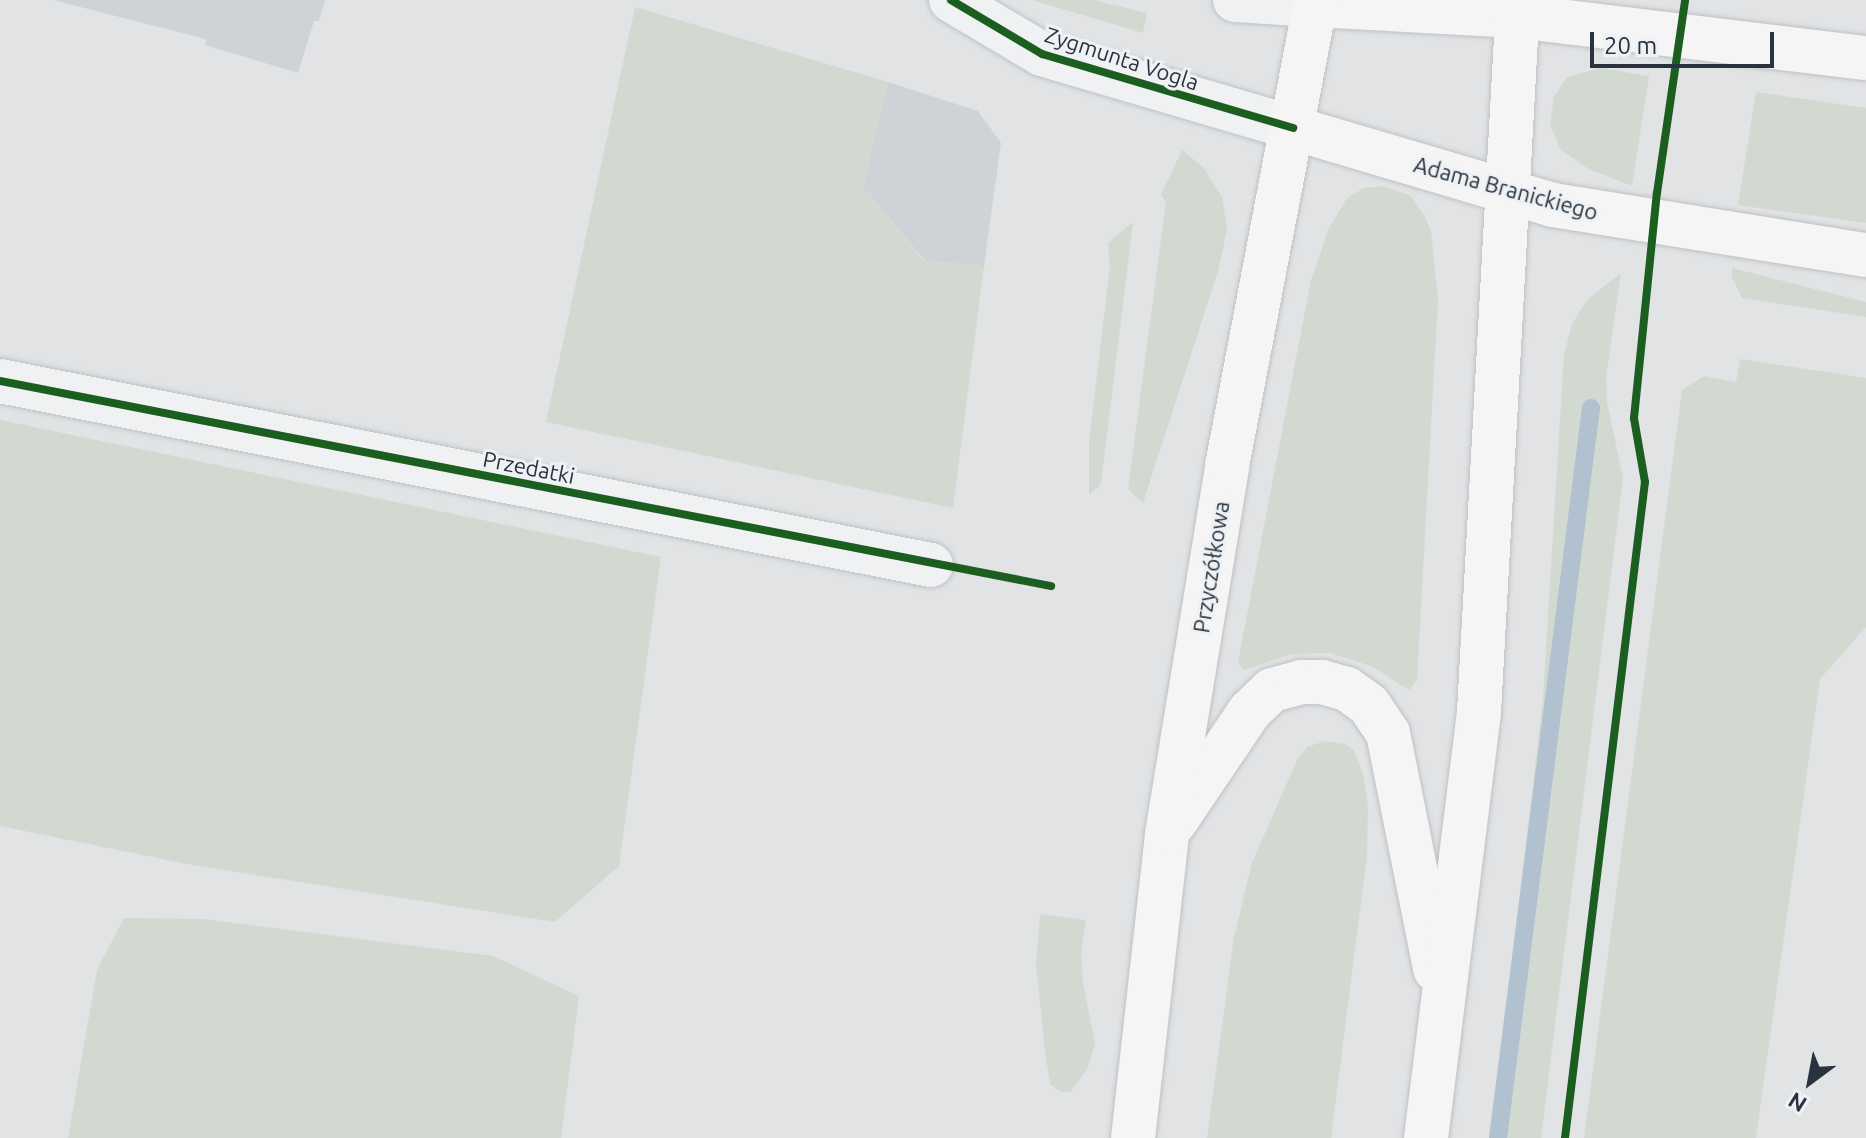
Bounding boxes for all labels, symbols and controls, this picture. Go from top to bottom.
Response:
scale bar [1594,16,1778,66]
street label: Zygmunta Vogla [1042,21,1202,95]
text: 20 m [1604,32,1657,59]
street label: Adama Branickiego [1411,151,1601,225]
street label: Przedatki [481,445,577,489]
street label: Przyczółkowa [1188,499,1234,635]
north arrow [1770,1042,1850,1122]
text: N [1783,1088,1811,1118]

